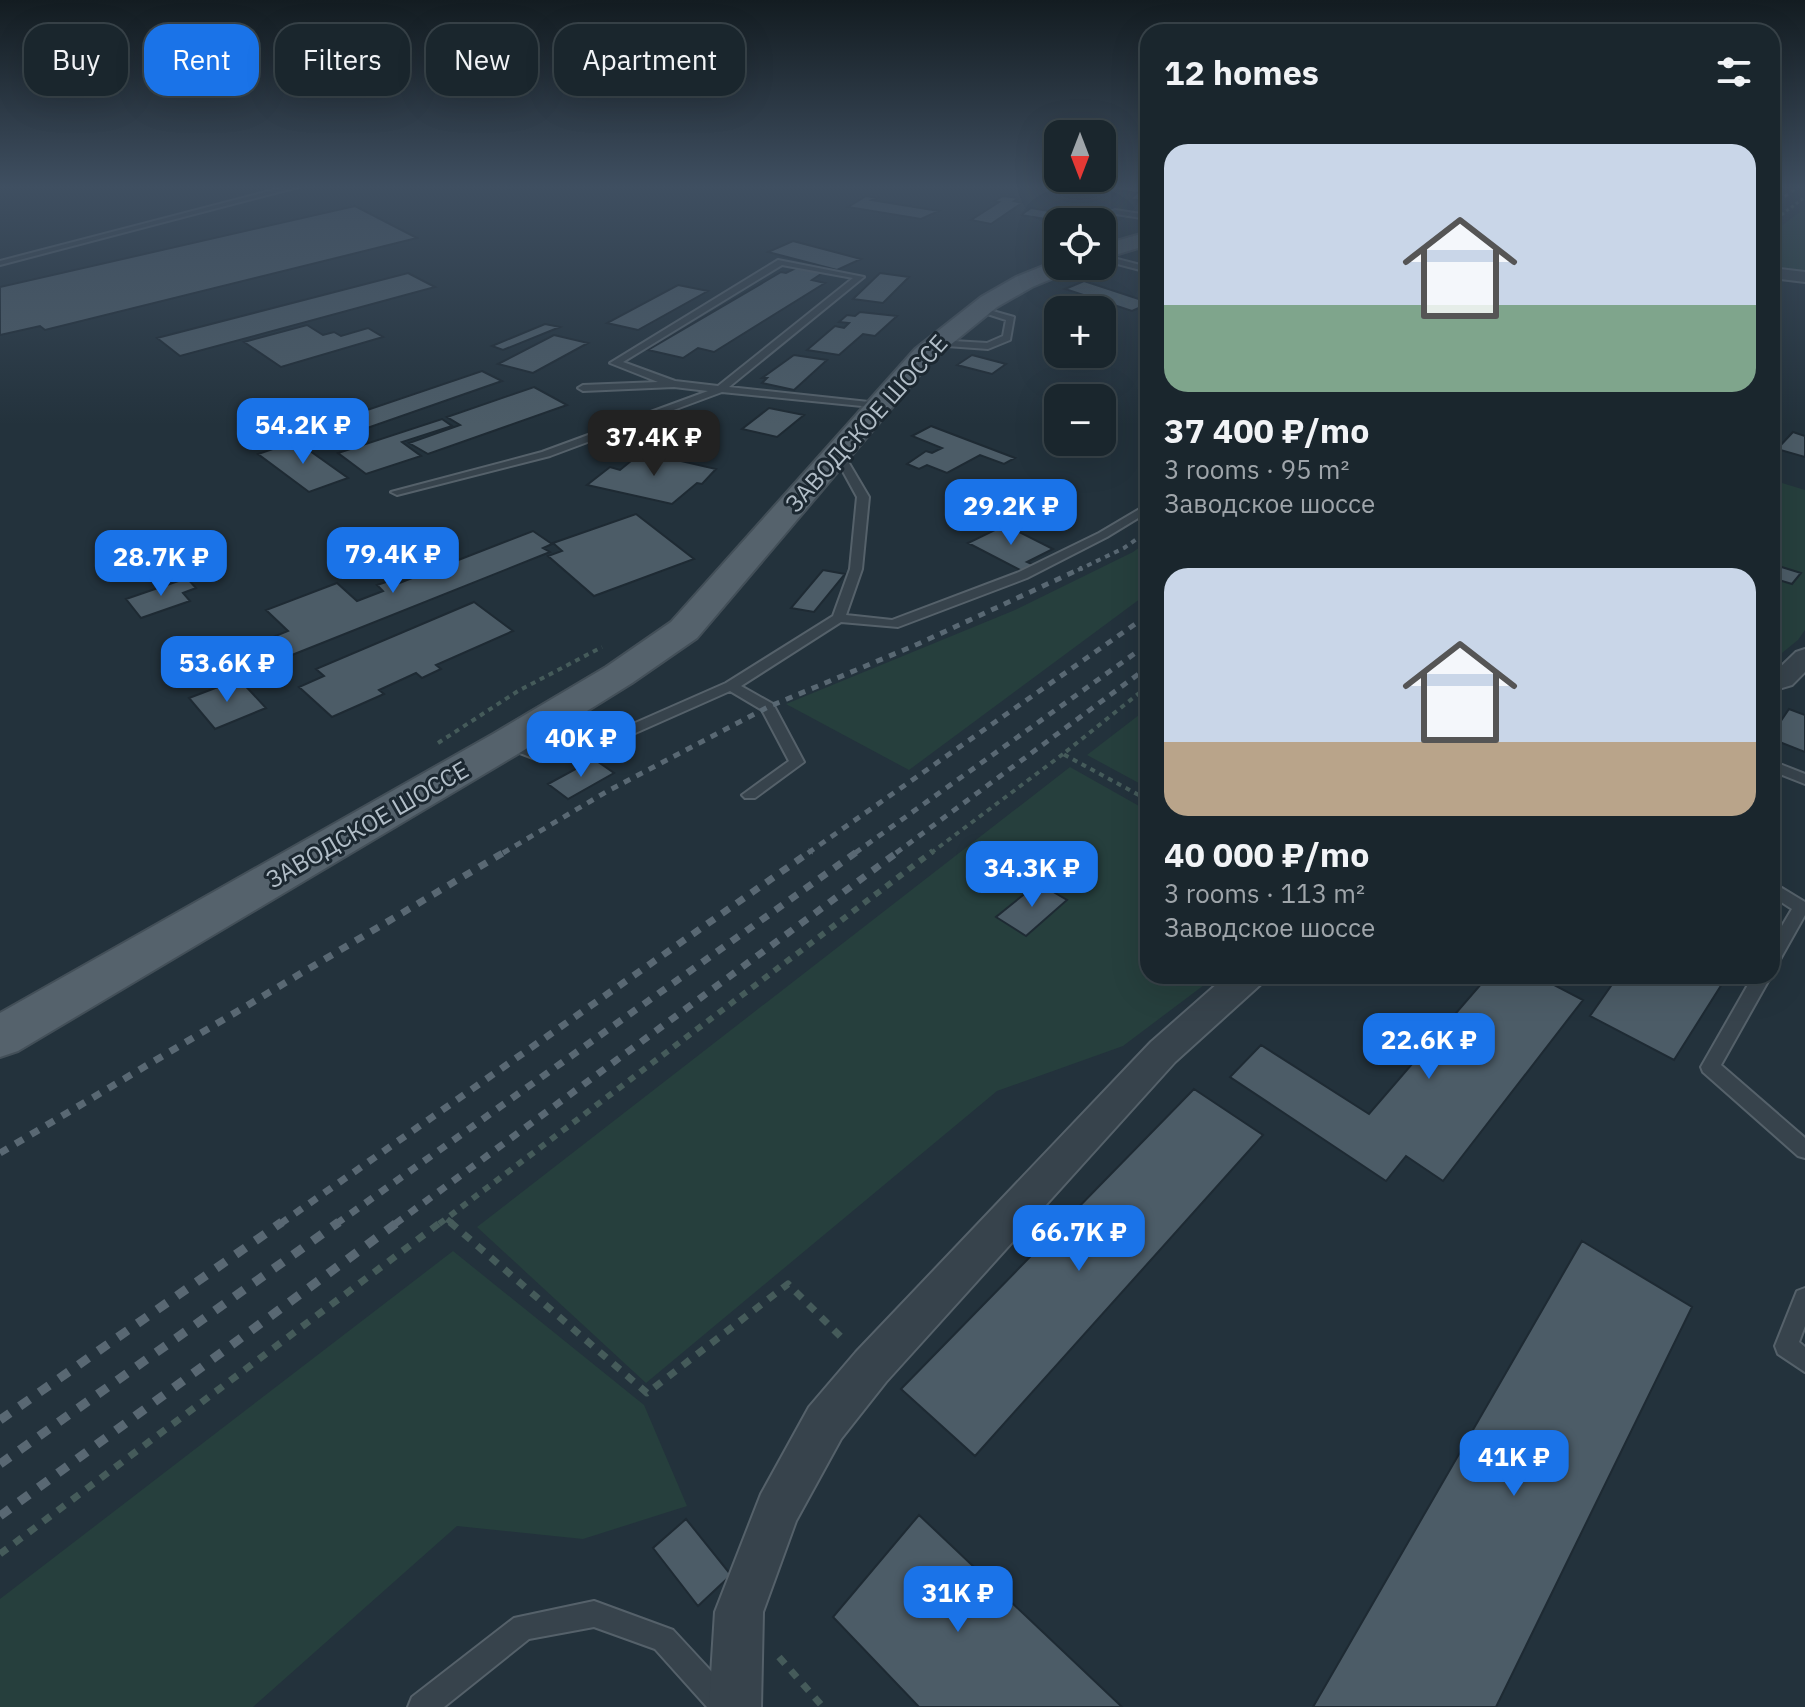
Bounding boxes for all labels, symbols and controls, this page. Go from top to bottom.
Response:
chip: Buy [24,24,128,96]
chip: Rent [144,24,259,96]
chip: Filters [275,24,410,96]
chip: New [426,24,538,96]
chip: Apartment [554,24,745,96]
text: 12 homes [1164,50,1319,94]
icon: filters [1712,50,1756,94]
north arrow [1044,120,1116,192]
map controls [1044,120,1116,456]
icon: home [1388,196,1532,340]
button: locate [1044,208,1116,280]
button: + [1044,296,1116,368]
street label: ЗАВОДСКОЕ ШОССЕ [778,327,954,519]
button: − [1044,384,1116,456]
pin: 54.2K ₽ [229,398,377,466]
text: 54.2K ₽ [255,407,351,441]
text: 37 400 ₽/mo [1164,408,1369,452]
pin: 37.4K ₽ [580,410,728,478]
text: 37.4K ₽ [606,419,702,453]
text: 3 rooms · 95 m² [1164,452,1349,486]
pin: 29.2K ₽ [937,479,1085,547]
text: Заводское шоссе [1164,486,1375,520]
text: 29.2K ₽ [963,488,1059,522]
pin: 79.4K ₽ [319,527,467,595]
pin: 28.7K ₽ [87,530,235,598]
text: 79.4K ₽ [345,536,441,570]
text: 28.7K ₽ [113,539,209,573]
icon: home [1388,620,1532,764]
pin: 53.6K ₽ [153,636,301,704]
text: 53.6K ₽ [179,645,275,679]
pin: 40K ₽ [525,711,637,779]
text: 40K ₽ [545,720,617,754]
street label: ЗАВОДСКОЕ ШОССЕ [260,753,474,895]
text: 40 000 ₽/mo [1164,832,1369,876]
pin: 34.3K ₽ [958,841,1106,909]
text: 34.3K ₽ [984,850,1080,884]
text: 3 rooms · 113 m² [1164,876,1365,910]
text: Заводское шоссе [1164,910,1375,944]
pin: 22.6K ₽ [1355,1013,1503,1081]
text: 22.6K ₽ [1381,1022,1477,1056]
pin: 66.7K ₽ [1005,1205,1153,1273]
text: 66.7K ₽ [1031,1214,1127,1248]
pin: 41K ₽ [1458,1430,1570,1498]
text: 41K ₽ [1478,1439,1550,1473]
pin: 31K ₽ [902,1566,1014,1634]
text: 31K ₽ [922,1575,994,1609]

